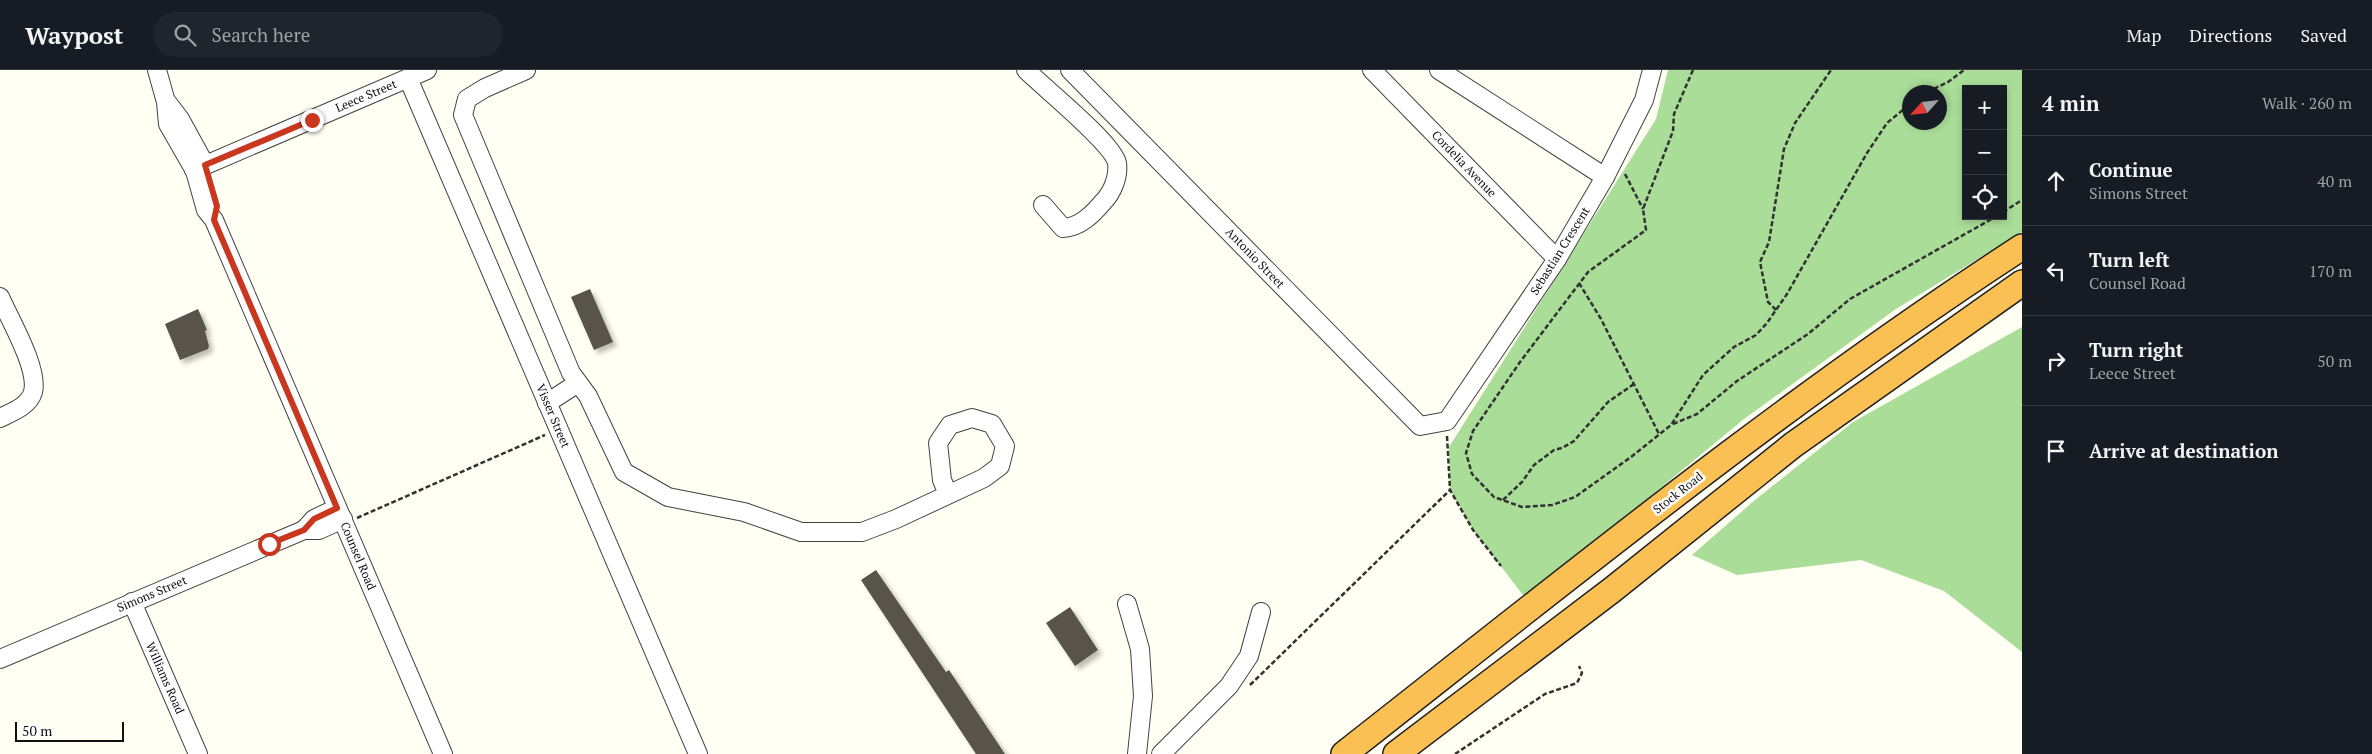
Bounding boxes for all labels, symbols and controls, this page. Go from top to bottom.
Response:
search box [153,12,503,57]
text: Waypost [25,19,123,51]
icon: search [171,21,199,49]
text: Search here [211,22,310,47]
text: Map [2126,23,2161,47]
text: Directions [2189,23,2272,47]
text: Saved [2300,23,2347,47]
street label: Leece Street [333,76,399,115]
north arrow [1902,85,1947,130]
map controls [1962,85,2007,220]
button: + [1962,85,2007,130]
text: 4 min [2042,89,2099,117]
text: Walk · 260 m [2262,92,2352,114]
route end [301,109,324,132]
street label: Cordelia Avenue [1429,127,1500,200]
button: − [1962,130,2007,175]
text: Continue [2089,157,2173,182]
icon: ahead [2042,167,2070,195]
text: 40 m [2317,170,2352,192]
button: locate [1962,175,2007,220]
text: Simons Street [2089,182,2188,204]
street label: Sebastian Crescent [1526,203,1593,298]
street label: Antonio Street [1223,224,1288,292]
text: Turn left [2089,247,2170,272]
icon: left [2042,257,2070,285]
text: 170 m [2309,260,2352,282]
text: Counsel Road [2089,272,2186,294]
text: Turn right [2089,337,2183,362]
icon: right [2042,347,2070,375]
text: 50 m [2317,350,2352,372]
text: Leece Street [2089,362,2176,384]
street label: Visser Street [533,382,574,450]
icon: arrive [2042,437,2070,465]
text: Arrive at destination [2089,438,2278,463]
street label: Stock Road [1650,468,1706,517]
street label: Counsel Road [337,519,380,592]
route start [258,533,281,556]
street label: Simons Street [115,572,189,615]
street label: Williams Road [143,640,188,716]
scale bar [15,719,124,742]
text: 50 m [22,721,52,740]

